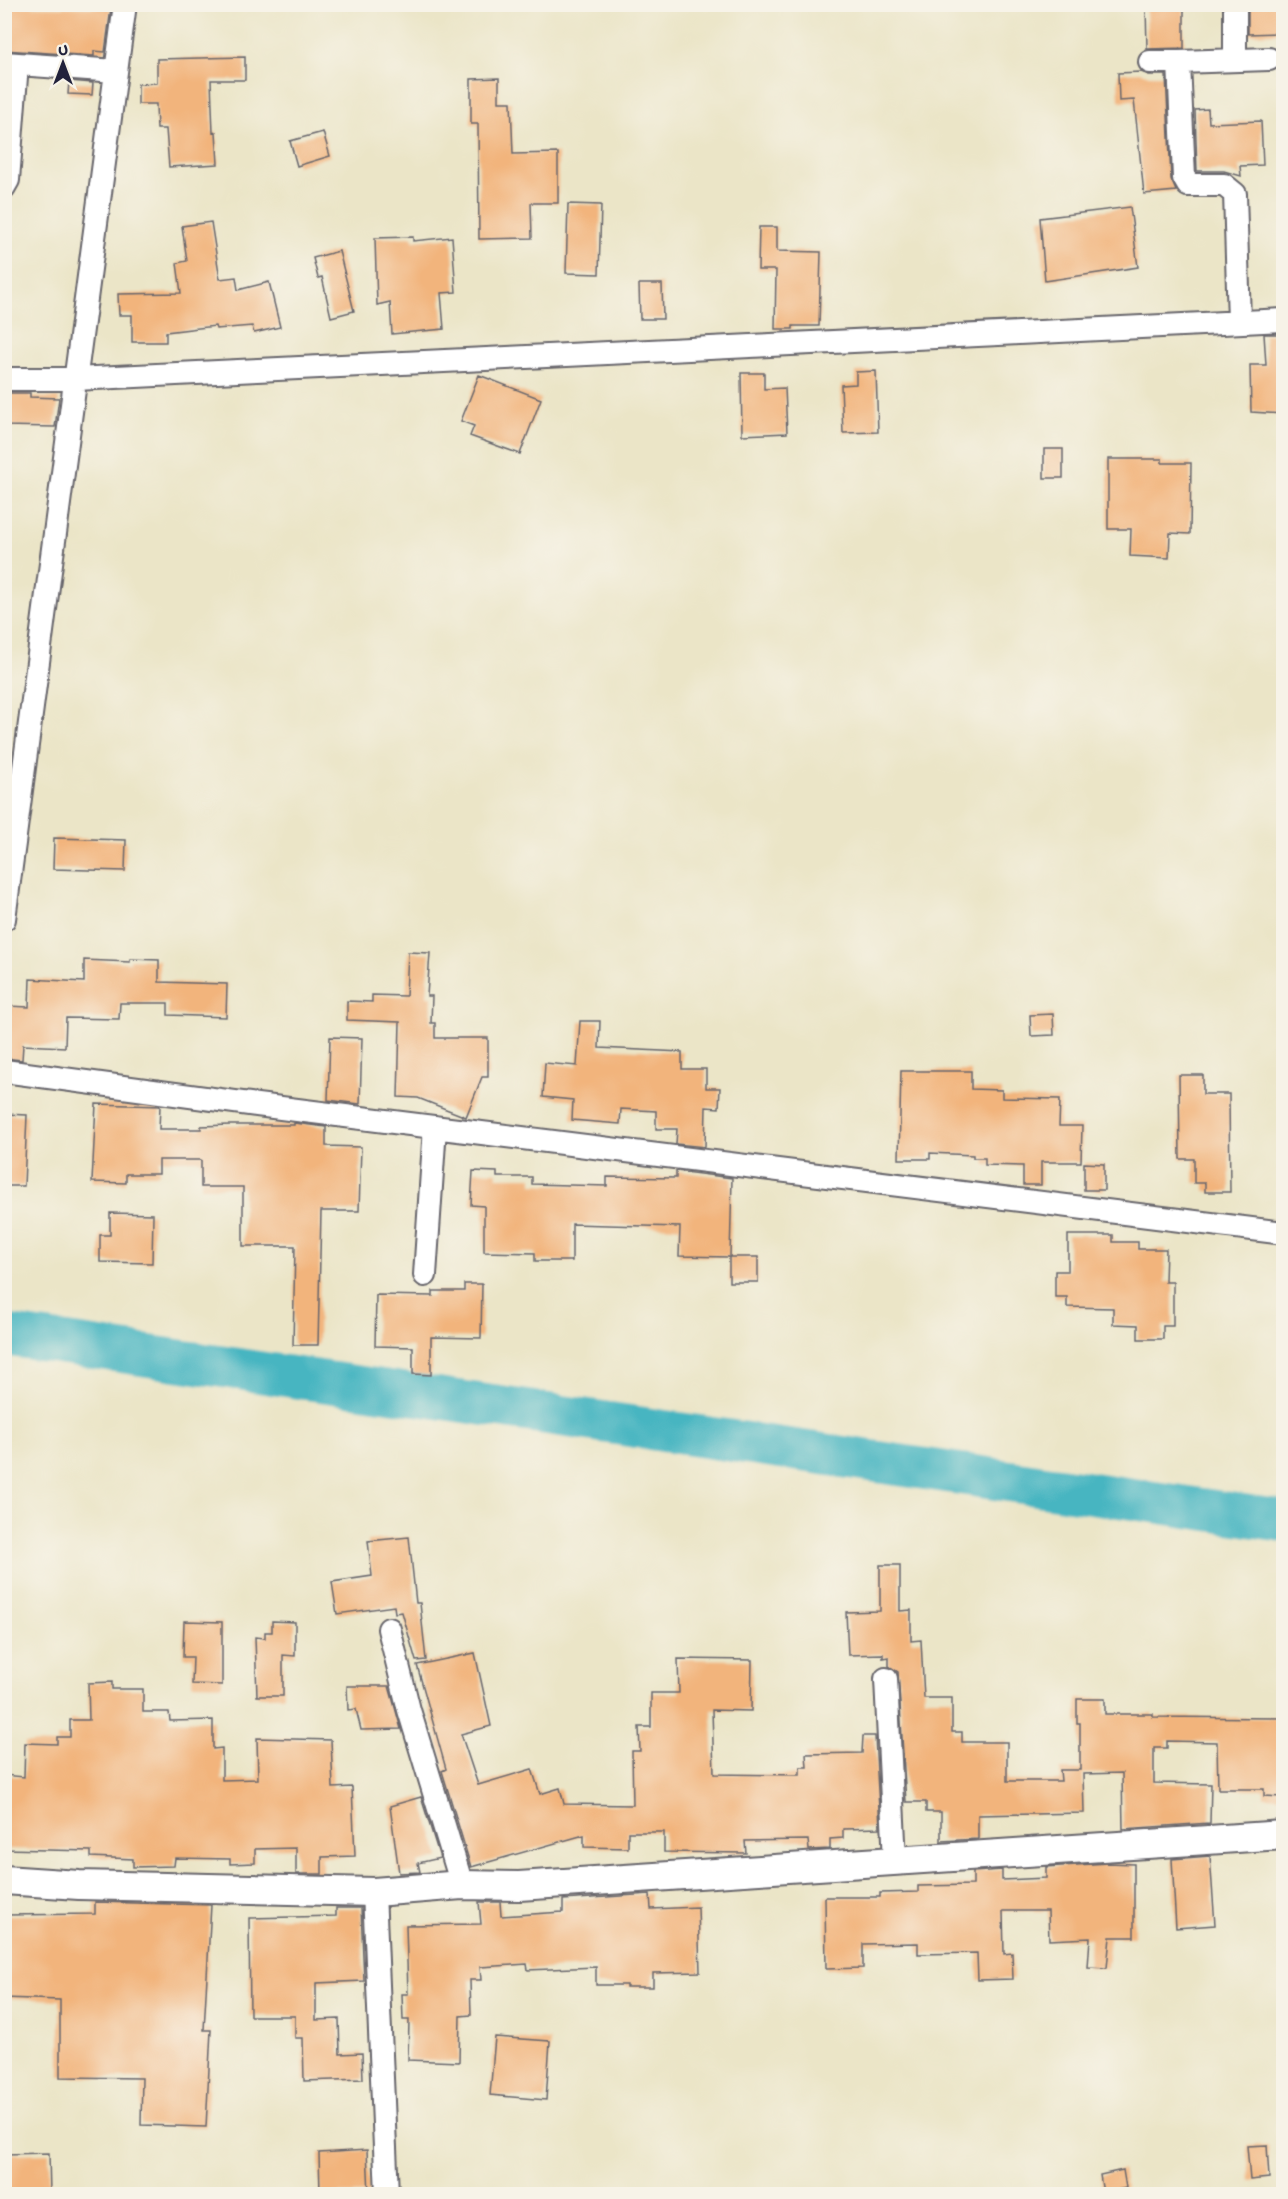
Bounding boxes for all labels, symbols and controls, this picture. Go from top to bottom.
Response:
north arrow [33,33,93,93]
text: U [58,42,68,61]

